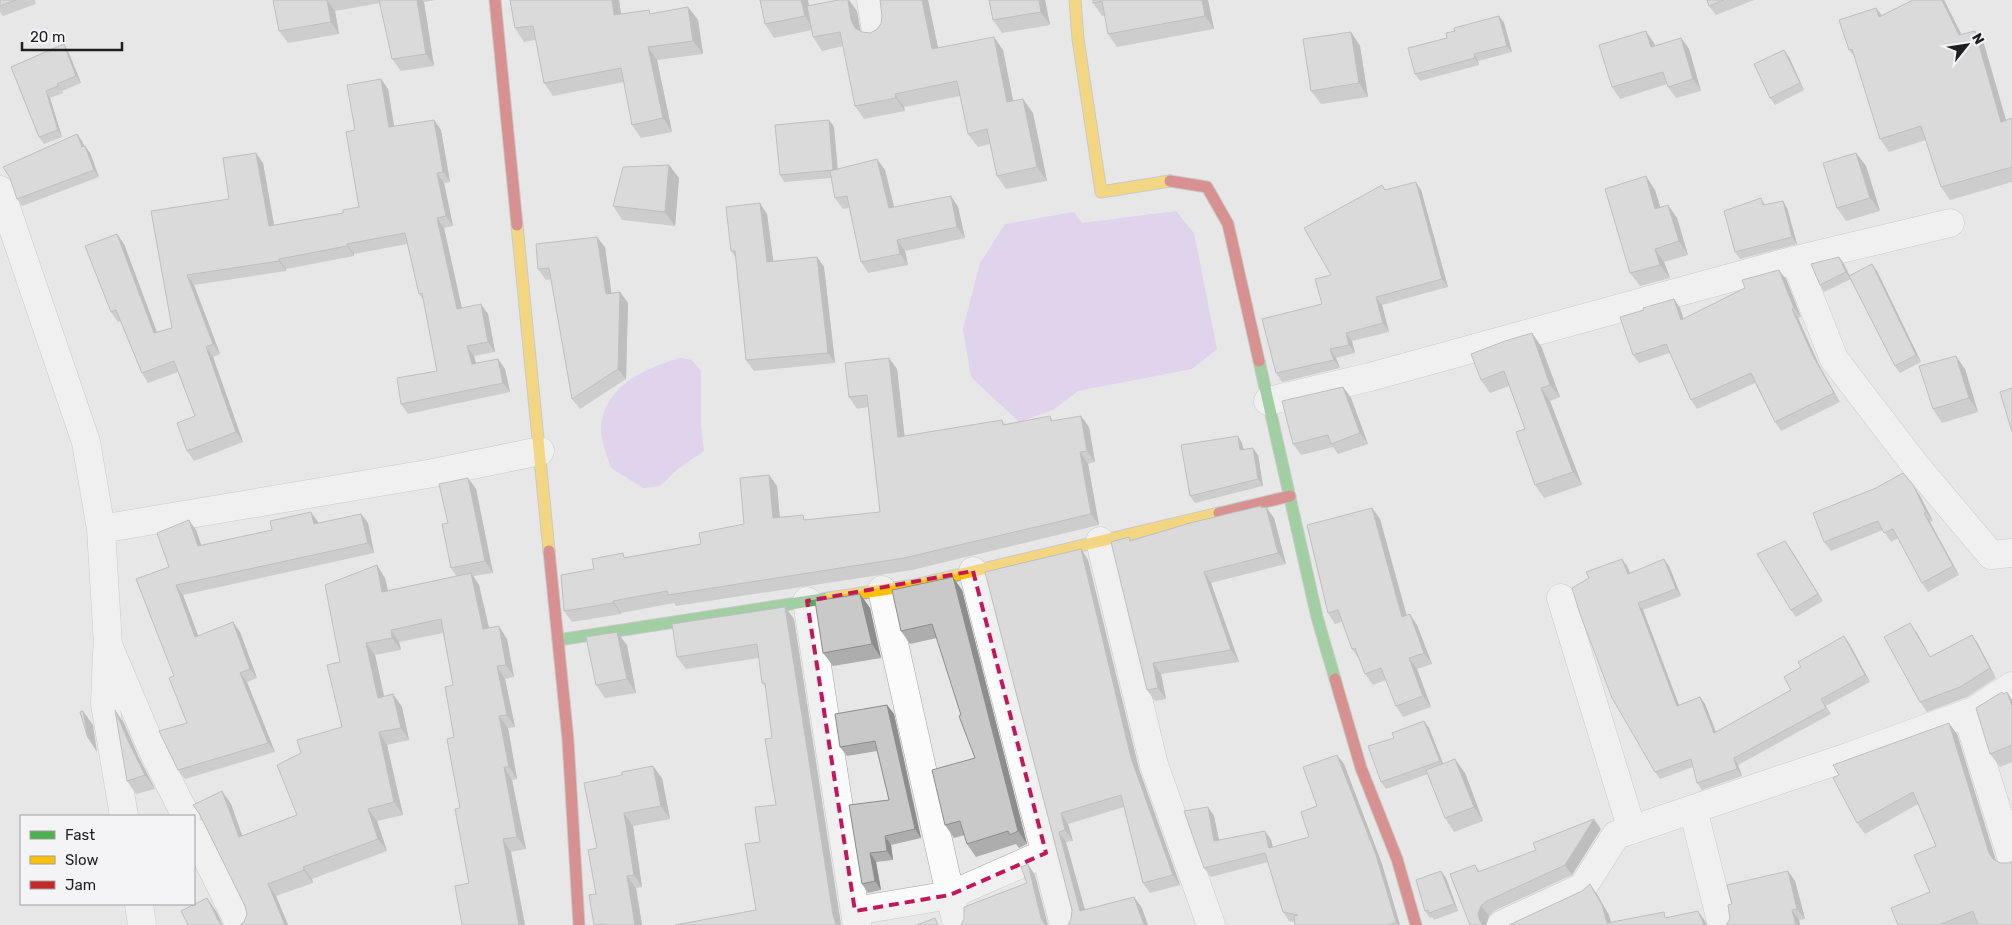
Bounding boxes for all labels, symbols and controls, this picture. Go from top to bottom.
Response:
scale bar [22,20,122,52]
north arrow [1942,20,1992,70]
text: 20 m [30,28,65,46]
text: N [1968,30,1988,47]
legend [20,815,195,905]
text: Fast [65,826,95,844]
text: Slow [65,851,98,869]
text: Jam [65,876,96,894]

